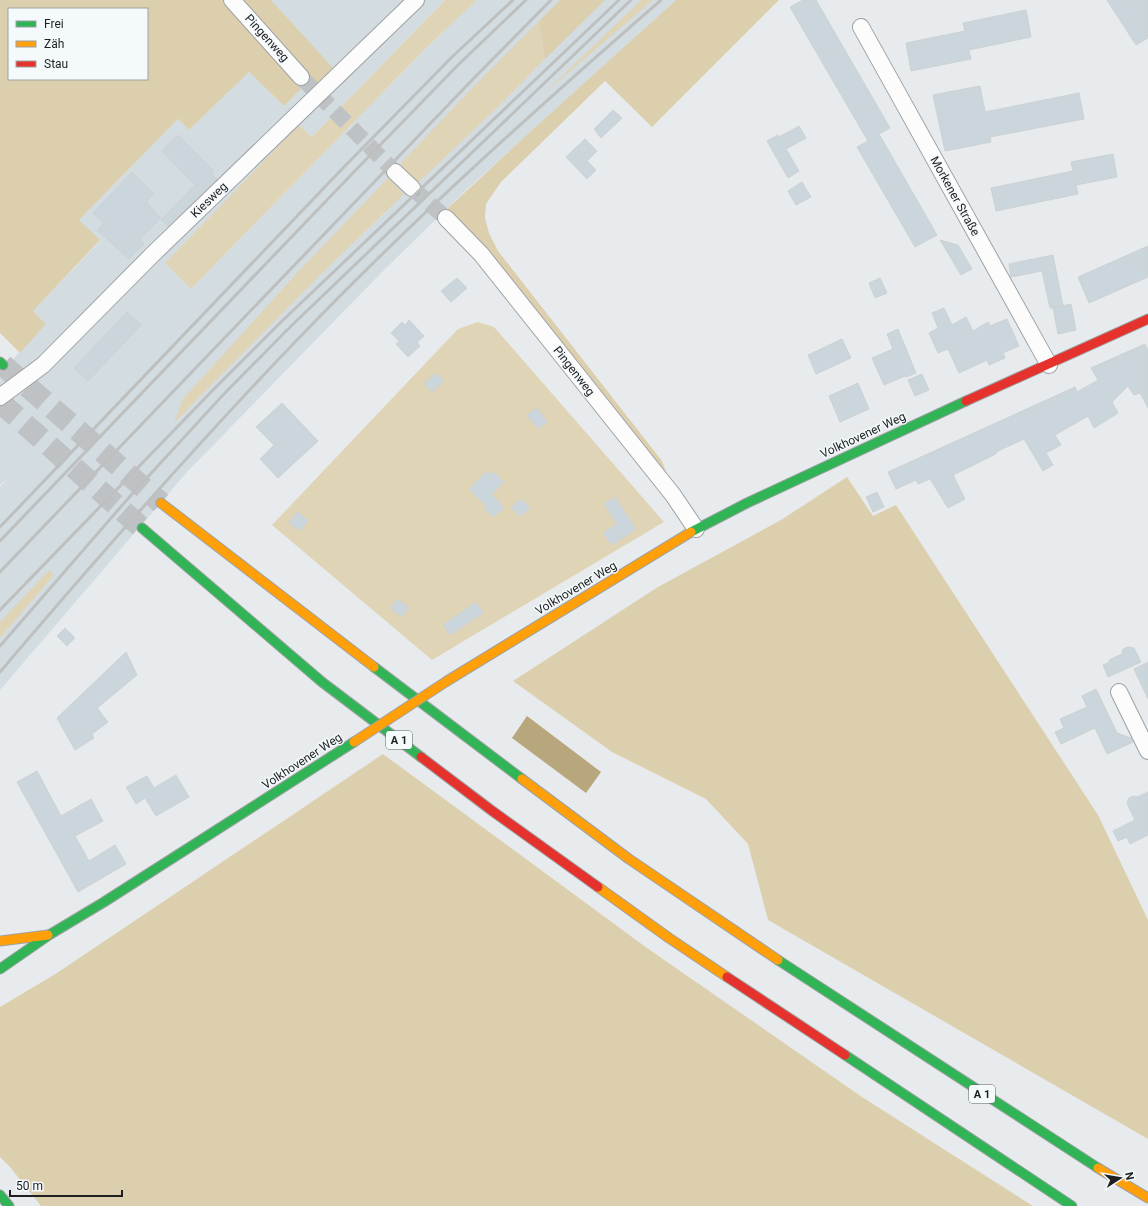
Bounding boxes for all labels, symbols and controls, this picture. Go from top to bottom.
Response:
legend [8,8,148,80]
street label: Pingenweg [242,11,292,65]
text: Frei [44,17,64,31]
text: Zäh [44,37,64,51]
text: Stau [44,57,68,71]
street label: Morkener Straße [927,154,983,238]
street label: Kiesweg [188,179,230,221]
street label: Pingenweg [550,343,598,399]
street label: Volkhovener Weg [818,409,908,461]
street label: Volkhovener Weg [533,558,619,618]
street label: Volkhovener Weg [259,730,345,792]
road number: A 1 [386,731,412,749]
road number: A 1 [969,1085,995,1103]
north arrow [1100,1158,1140,1198]
text: N [1122,1171,1137,1181]
scale bar [10,1172,122,1198]
text: 50 m [16,1179,43,1193]

